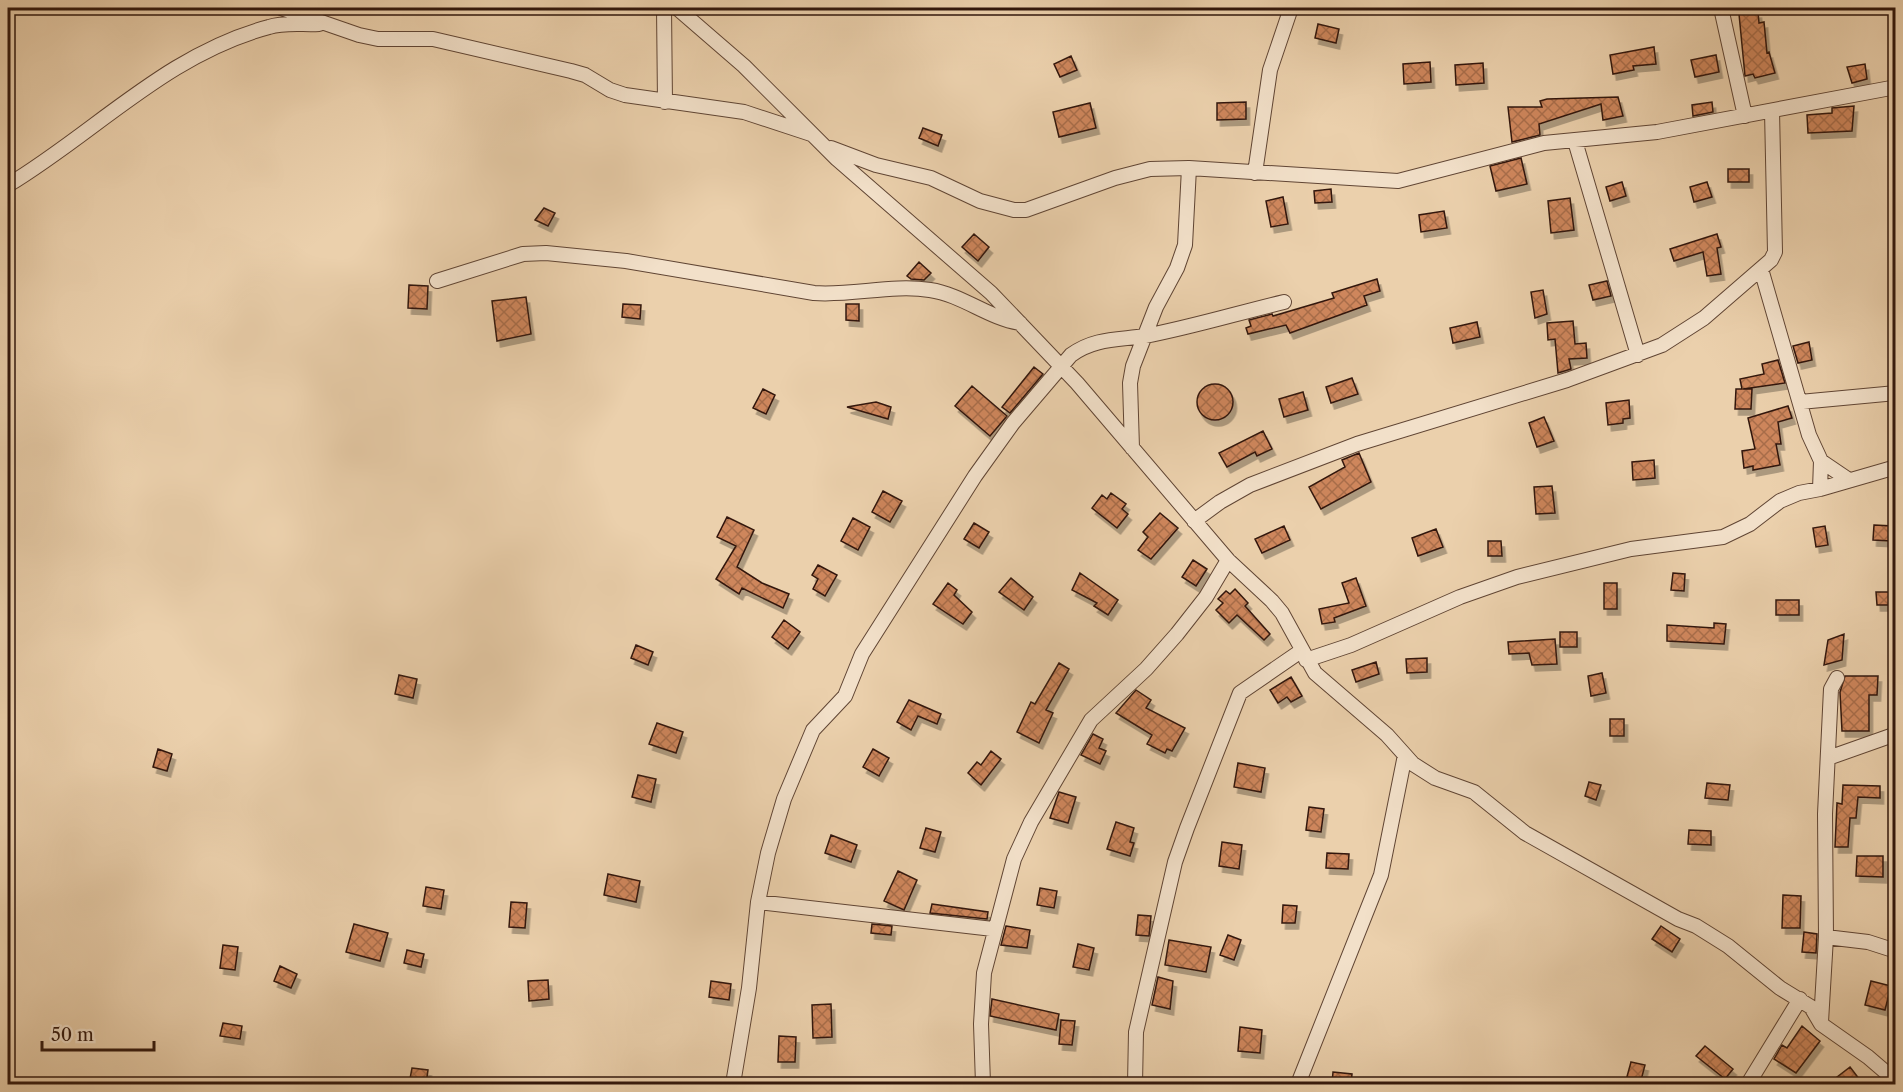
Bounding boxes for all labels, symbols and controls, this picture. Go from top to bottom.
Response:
scale bar [42,1014,154,1052]
text: 50 m [51,1024,94,1046]

